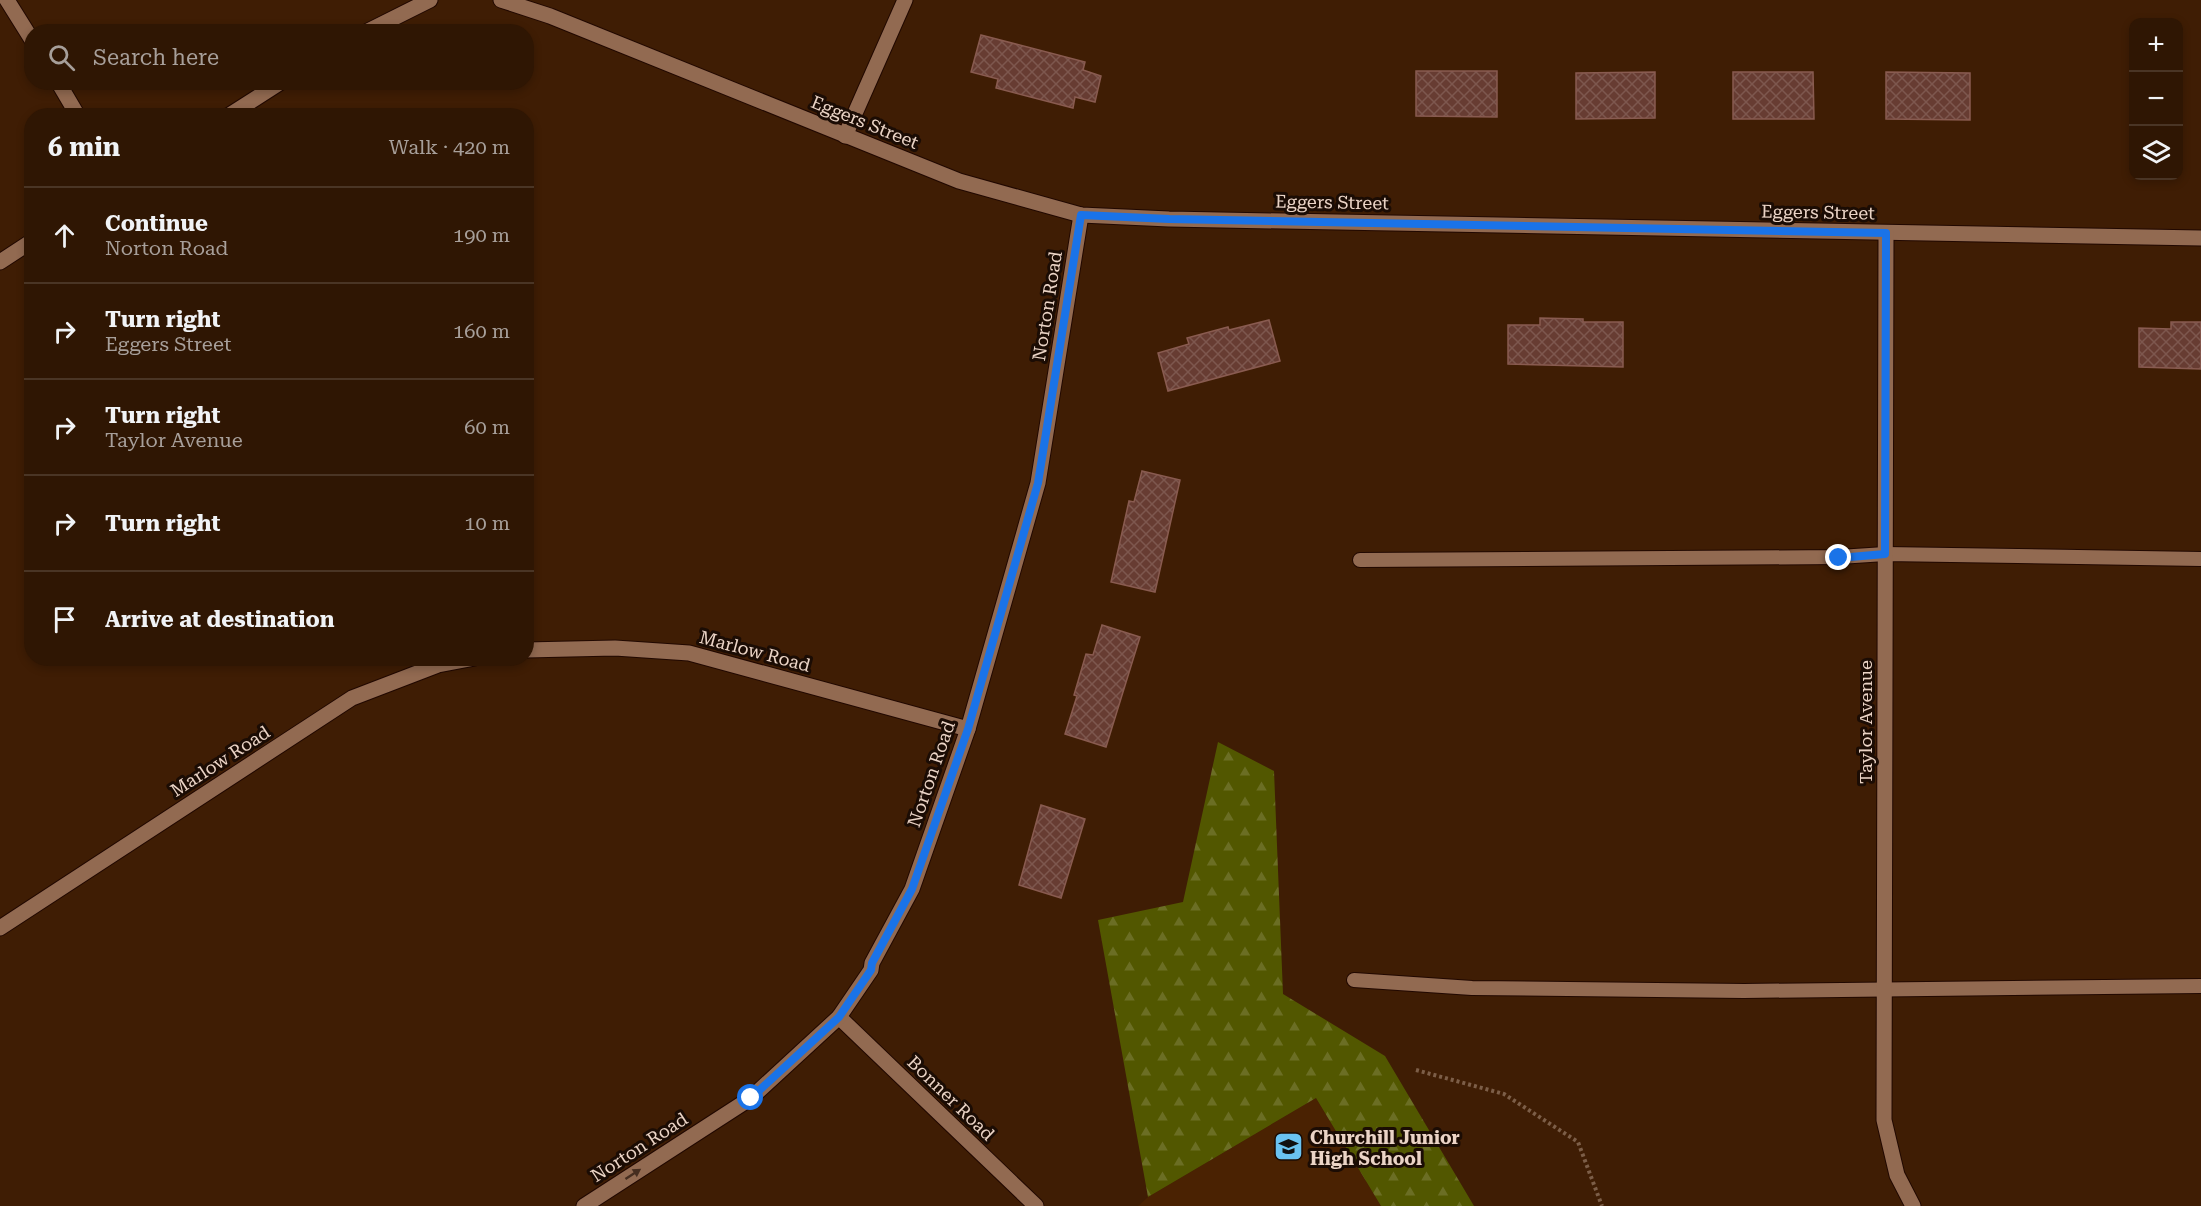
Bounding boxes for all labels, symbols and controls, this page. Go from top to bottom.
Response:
map controls [2129,18,2183,180]
button: + [2129,18,2183,72]
search box [24,24,534,90]
icon: search [45,41,78,74]
text: Search here [93,45,219,70]
button: − [2129,72,2183,126]
street label: Eggers Street [808,91,922,153]
button: layers [2129,126,2183,180]
text: 6 min [48,132,120,162]
text: Walk · 420 m [389,135,510,159]
street label: Eggers Street [1275,191,1389,213]
street label: Eggers Street [1761,201,1875,223]
text: Continue [105,211,208,236]
icon: ahead [48,219,81,252]
text: 190 m [453,223,510,247]
text: Norton Road [105,236,228,260]
street label: Norton Road [1028,249,1066,362]
text: Turn right [105,307,220,332]
icon: right [48,315,81,348]
text: 160 m [453,319,510,343]
text: Eggers Street [105,332,231,356]
text: Turn right [105,403,220,428]
icon: right [48,411,81,444]
text: 60 m [464,415,510,439]
text: Taylor Avenue [105,428,243,452]
icon: right [48,507,81,540]
text: Turn right [105,511,220,536]
text: 10 m [464,511,510,535]
route end [1825,544,1851,570]
icon: arrive [48,603,81,636]
text: Arrive at destination [105,607,334,632]
street label: Marlow Road [697,626,813,676]
street label: Taylor Avenue [1855,660,1876,784]
street label: Norton Road [903,718,959,830]
street label: Marlow Road [166,721,274,801]
street label: Bonner Road [903,1051,999,1145]
route start [737,1084,763,1110]
street label: Norton Road [587,1108,692,1186]
place label: Churchill Junior High School [1310,1127,1460,1169]
school or university icon: Churchill Junior High School [1273,1131,1305,1163]
one-way arrow [625,1169,641,1180]

